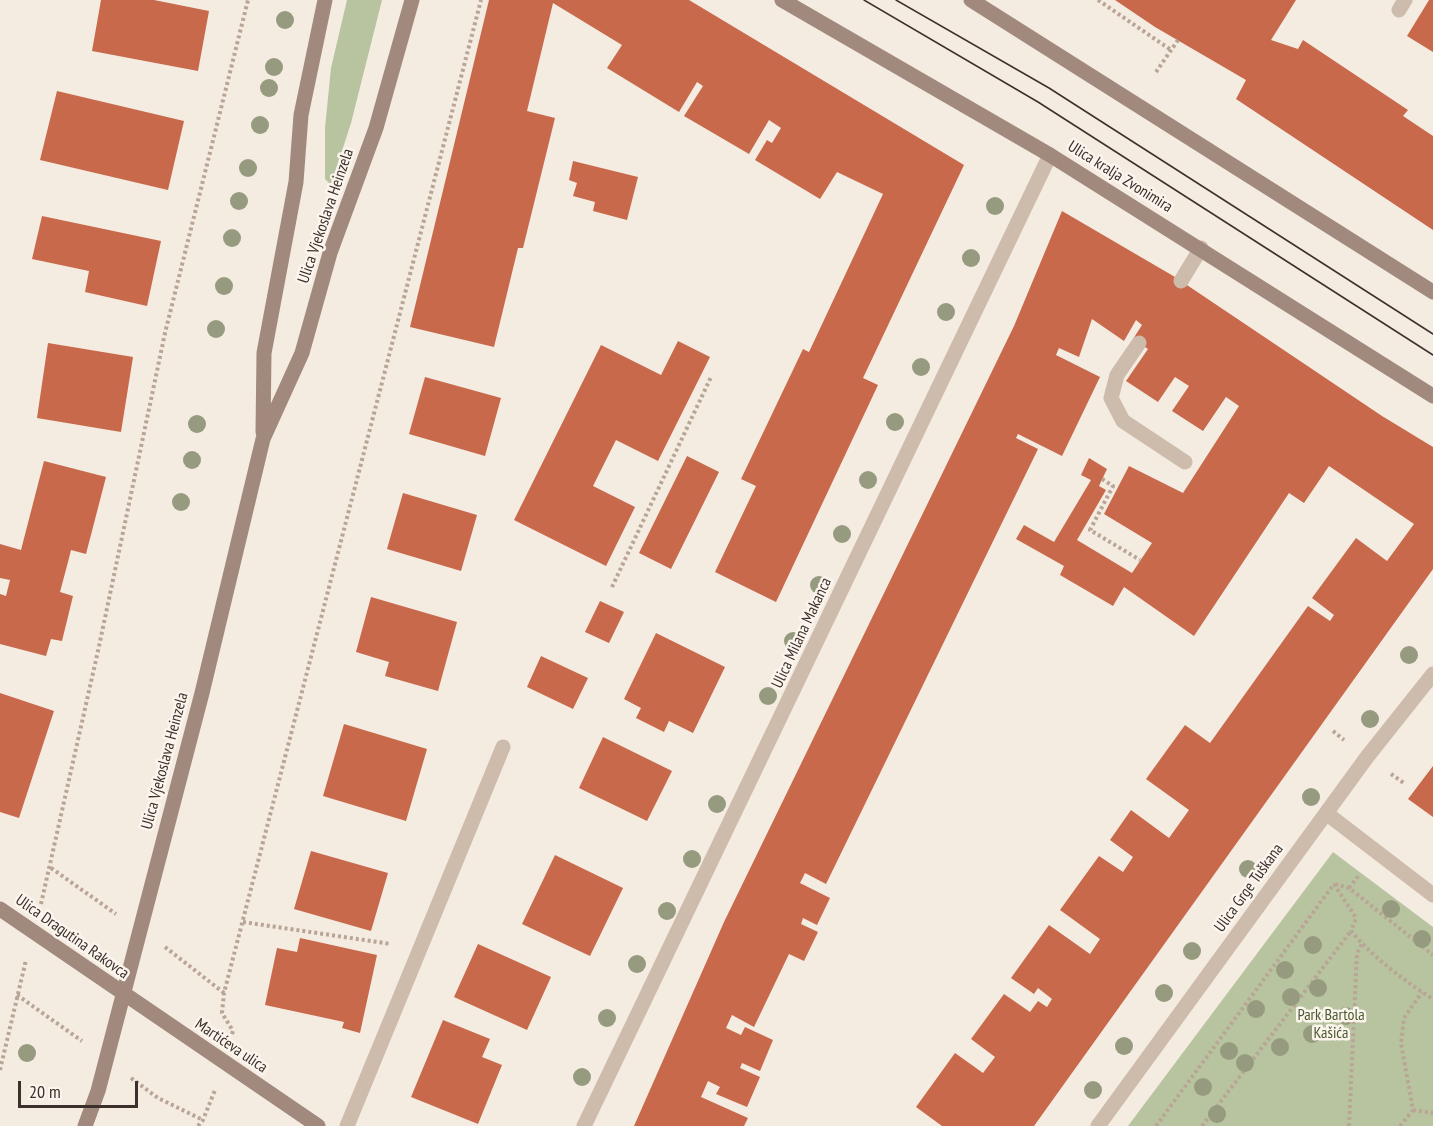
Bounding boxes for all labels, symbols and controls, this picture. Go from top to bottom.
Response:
street label: Ulica kralja Zvonimira [1064,137,1176,217]
street label: Ulica Vjekoslava Heinzela [294,146,358,286]
street label: Ulica Milana Makanca [768,575,836,691]
street label: Ulica Vjekoslava Heinzela [137,690,193,832]
street label: Ulica Grge Tuškana [1211,840,1287,936]
street label: Ulica Dragutina Rakovca [12,891,132,983]
park label: Park Bartola Kašića [1297,1005,1365,1043]
street label: Martićeva ulica [191,1015,271,1077]
scale bar [21,1069,141,1107]
text: 20 m [29,1080,61,1103]

